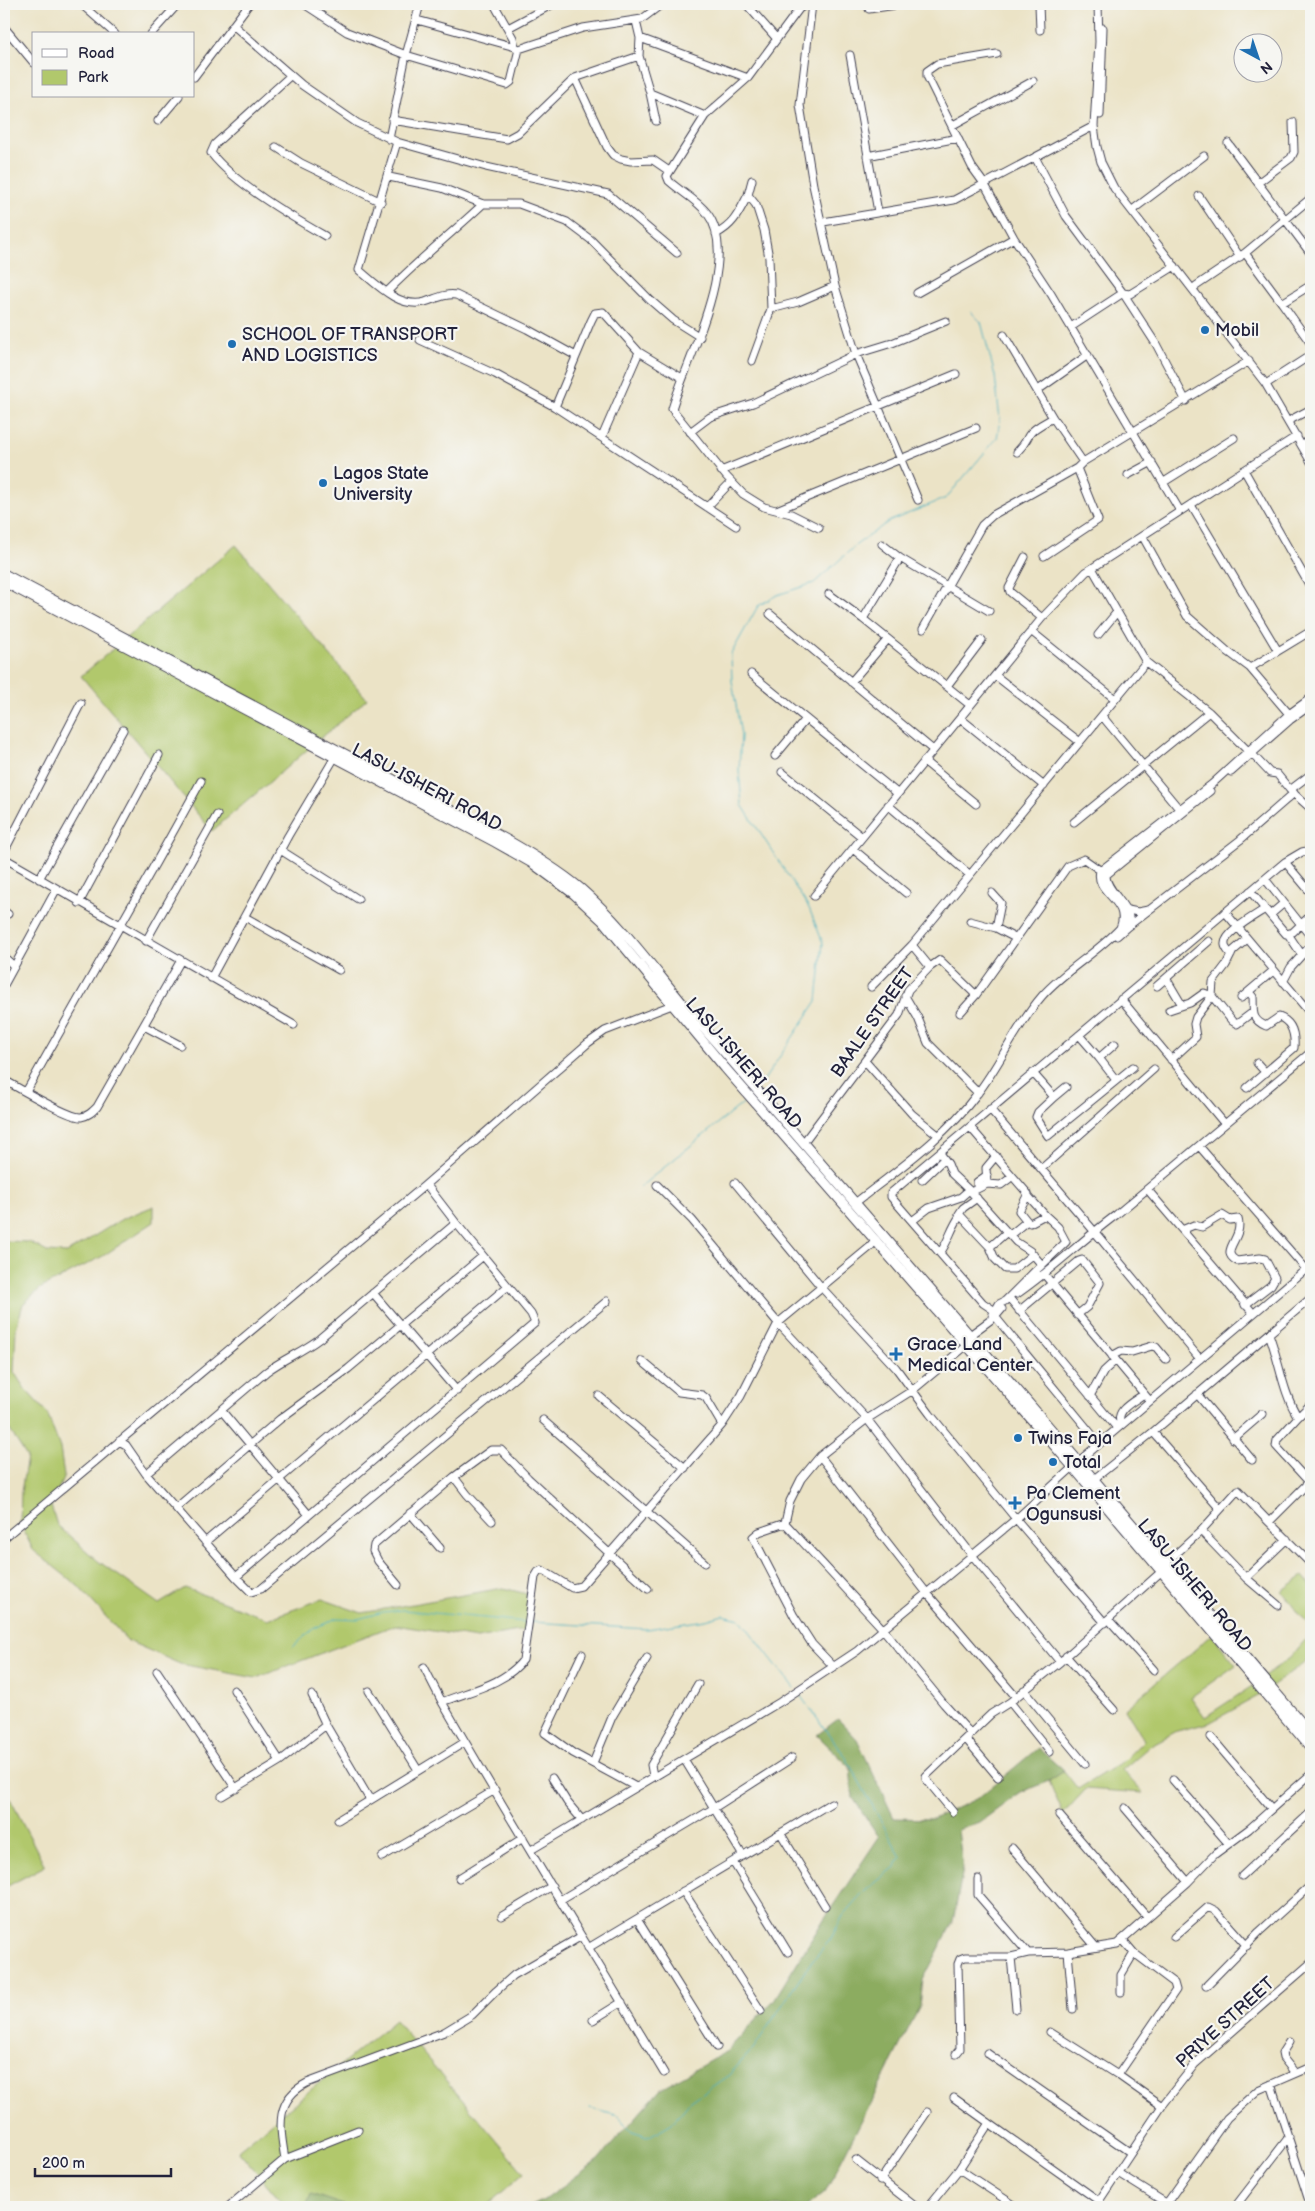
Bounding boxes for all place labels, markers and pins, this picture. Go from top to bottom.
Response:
place label: Mobil [1215,320,1259,341]
place label: SCHOOL OF TRANSPORT AND LOGISTICS [242,324,458,366]
marker: Mobil [1199,324,1211,336]
marker: SCHOOL OF TRANSPORT AND LOGISTICS [226,338,238,350]
place label: Lagos State University [333,463,429,505]
marker: Lagos State University [317,477,329,489]
place label: Grace Land Medical Center [907,1334,1033,1376]
marker: Grace Land Medical Center [889,1347,903,1361]
place label: Twins Faja [1028,1428,1112,1449]
marker: Twins Faja [1012,1432,1024,1444]
place label: Total [1063,1452,1101,1473]
marker: Total [1047,1456,1059,1468]
place label: Pa Clement Ogunsusi [1026,1483,1121,1525]
marker: Pa Clement Ogunsusi [1008,1496,1022,1510]

